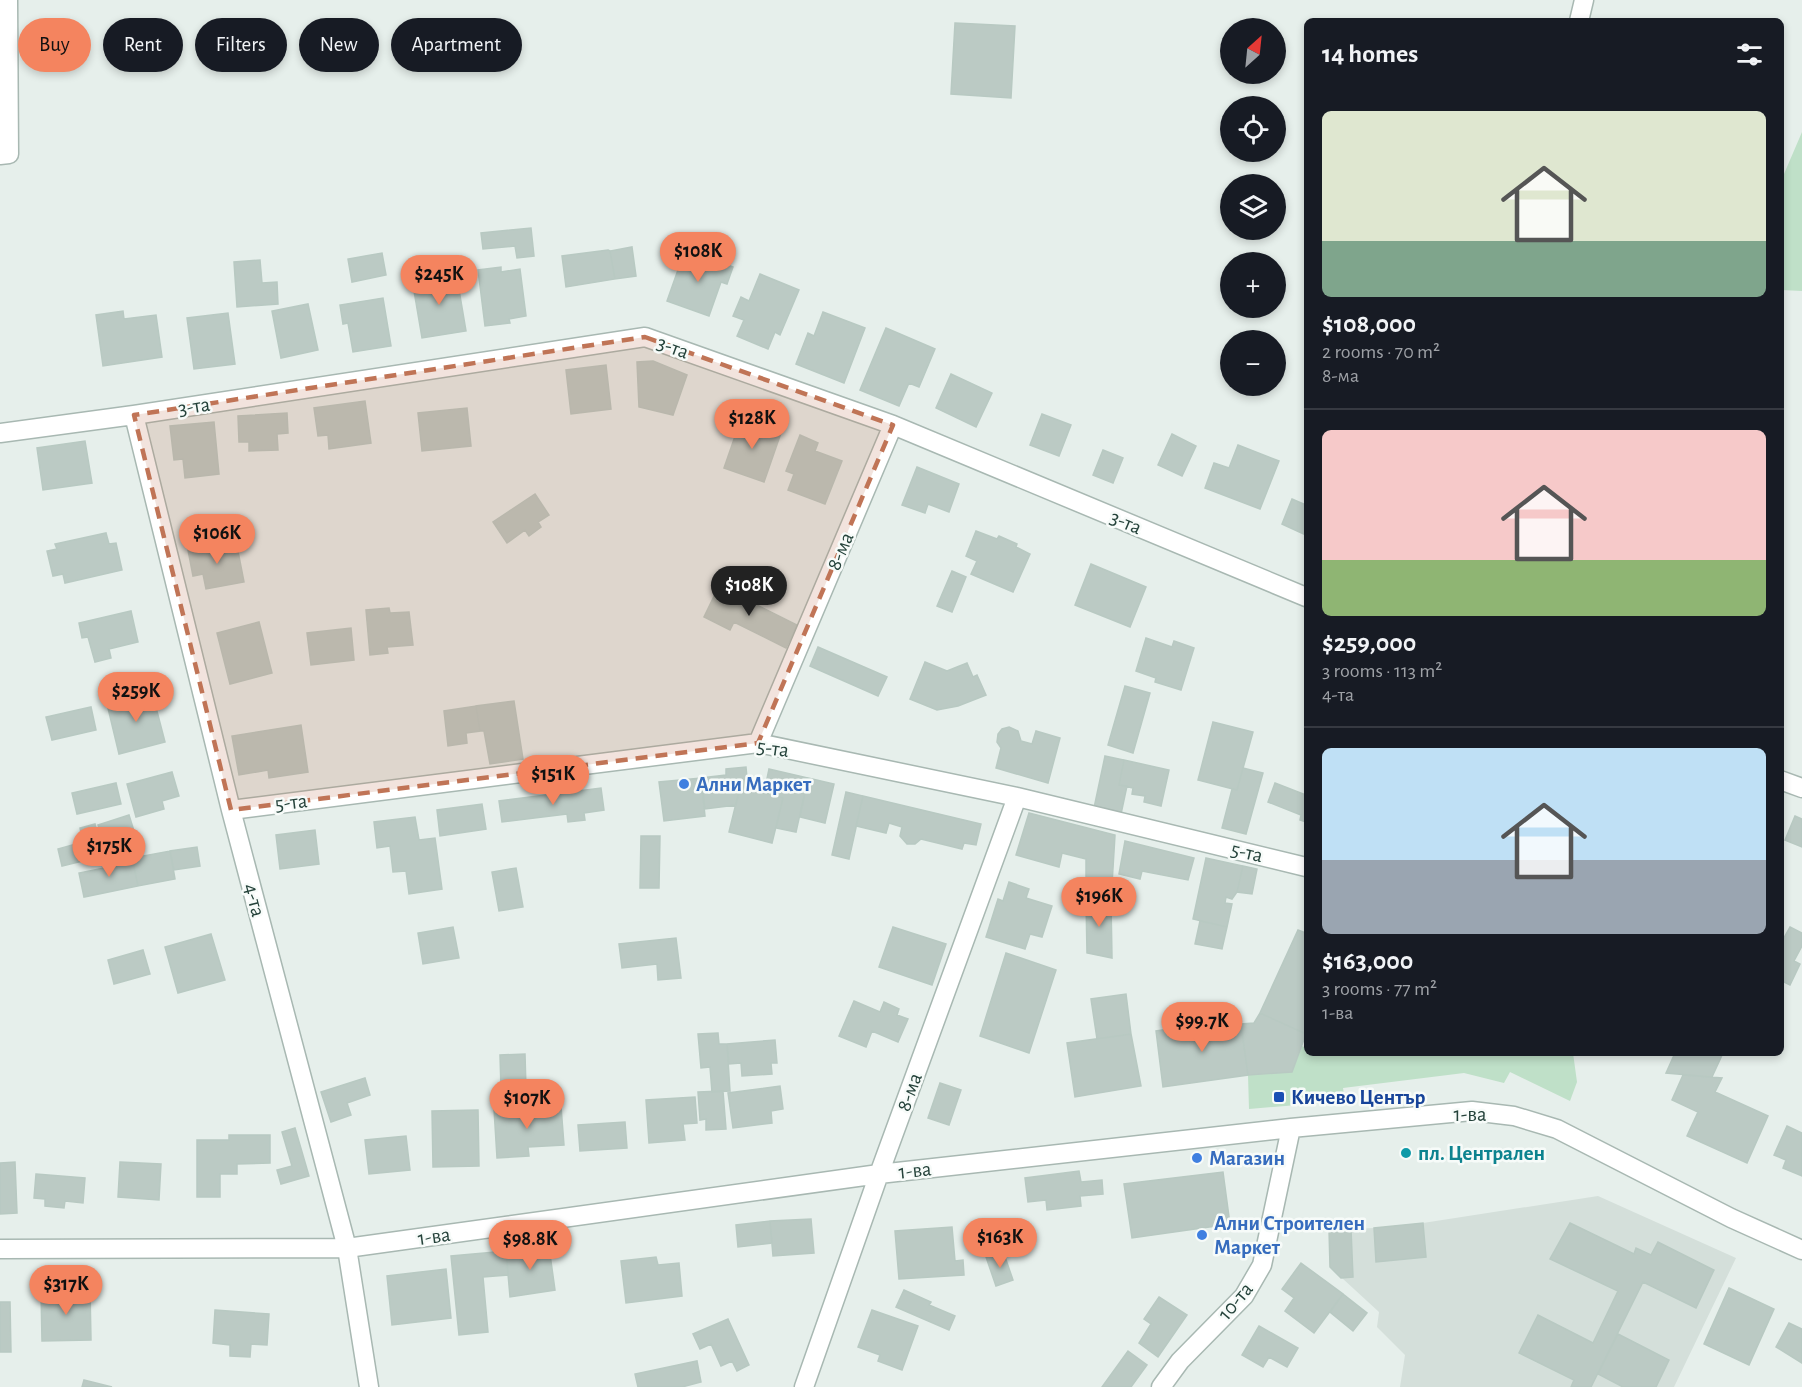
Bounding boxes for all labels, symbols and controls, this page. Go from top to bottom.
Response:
chip: Buy [18,18,91,72]
chip: Rent [103,18,183,72]
chip: Filters [195,18,287,72]
chip: New [299,18,379,72]
chip: Apartment [391,18,522,72]
north arrow [1220,18,1286,84]
map controls [1220,18,1286,396]
icon: filters [1733,38,1766,71]
text: 14 homes [1322,41,1418,67]
button: locate [1220,96,1286,162]
icon: home [1490,150,1598,258]
button: layers [1220,174,1286,240]
pin: $108K [656,232,740,283]
text: $108K [674,241,722,261]
button: + [1220,252,1286,318]
pin: $245K [397,255,481,306]
text: $245K [415,264,463,284]
text: $108,000 [1322,311,1416,337]
button: − [1220,330,1286,396]
street label: 3-та [654,332,692,363]
text: 2 rooms · 70 m² [1322,342,1440,362]
text: 8-ма [1322,366,1359,386]
street label: 3-та [177,394,212,419]
pin: $128K [710,399,794,450]
text: $128K [728,408,776,428]
icon: home [1490,469,1598,577]
street label: 3-та [1107,506,1145,539]
pin: $106K [175,514,259,565]
text: $106K [193,523,241,543]
street label: 8-ма [823,529,858,573]
pin: $108K [707,566,791,617]
text: $108K [725,575,773,595]
text: $259,000 [1322,630,1416,656]
text: 3 rooms · 113 m² [1322,661,1442,681]
pin: $259K [94,672,178,723]
text: $259K [112,681,160,701]
text: 4-та [1322,685,1354,705]
street label: 5-та [755,736,791,761]
pin: $151K [511,755,595,806]
text: $151K [531,764,575,784]
place label: Ални Маркет [696,774,812,795]
marker: Ални Маркет [677,777,691,791]
icon: home [1490,787,1598,895]
street label: 5-та [274,790,309,815]
pin: $175K [67,827,151,878]
text: $175K [86,836,132,856]
street label: 5-та [1229,839,1265,866]
pin: $196K [1057,877,1141,928]
street label: 4-та [240,881,269,920]
text: $196K [1075,886,1123,906]
text: $163,000 [1322,948,1413,974]
text: 3 rooms · 77 m² [1322,979,1437,999]
pin: $99.7K [1153,1002,1251,1053]
text: 1-ва [1322,1003,1353,1023]
text: $99.7K [1175,1011,1229,1031]
street label: 8-ма [893,1070,926,1114]
pin: $107K [485,1079,569,1130]
place label: Кичево Център [1291,1087,1425,1108]
text: $107K [504,1088,550,1108]
marker: Кичево Център [1272,1090,1286,1104]
street label: 1-ва [1453,1104,1487,1125]
place label: пл. Централен [1418,1143,1545,1164]
marker: пл. Централен [1399,1146,1413,1160]
place label: Магазин [1209,1148,1285,1169]
marker: Магазин [1190,1151,1204,1165]
street label: 1-ва [898,1158,933,1183]
place label: Ални Строителен Маркет [1214,1213,1365,1258]
pin: $163K [958,1218,1042,1269]
pin: $98.8K [481,1220,579,1271]
street label: 1-ва [416,1224,452,1249]
text: $163K [977,1227,1023,1247]
marker: Ални Строителен Маркет [1195,1228,1209,1242]
text: $98.8K [503,1229,557,1249]
pin: $317K [24,1265,108,1316]
text: $317K [43,1274,89,1294]
street label: 10-та [1214,1278,1257,1324]

